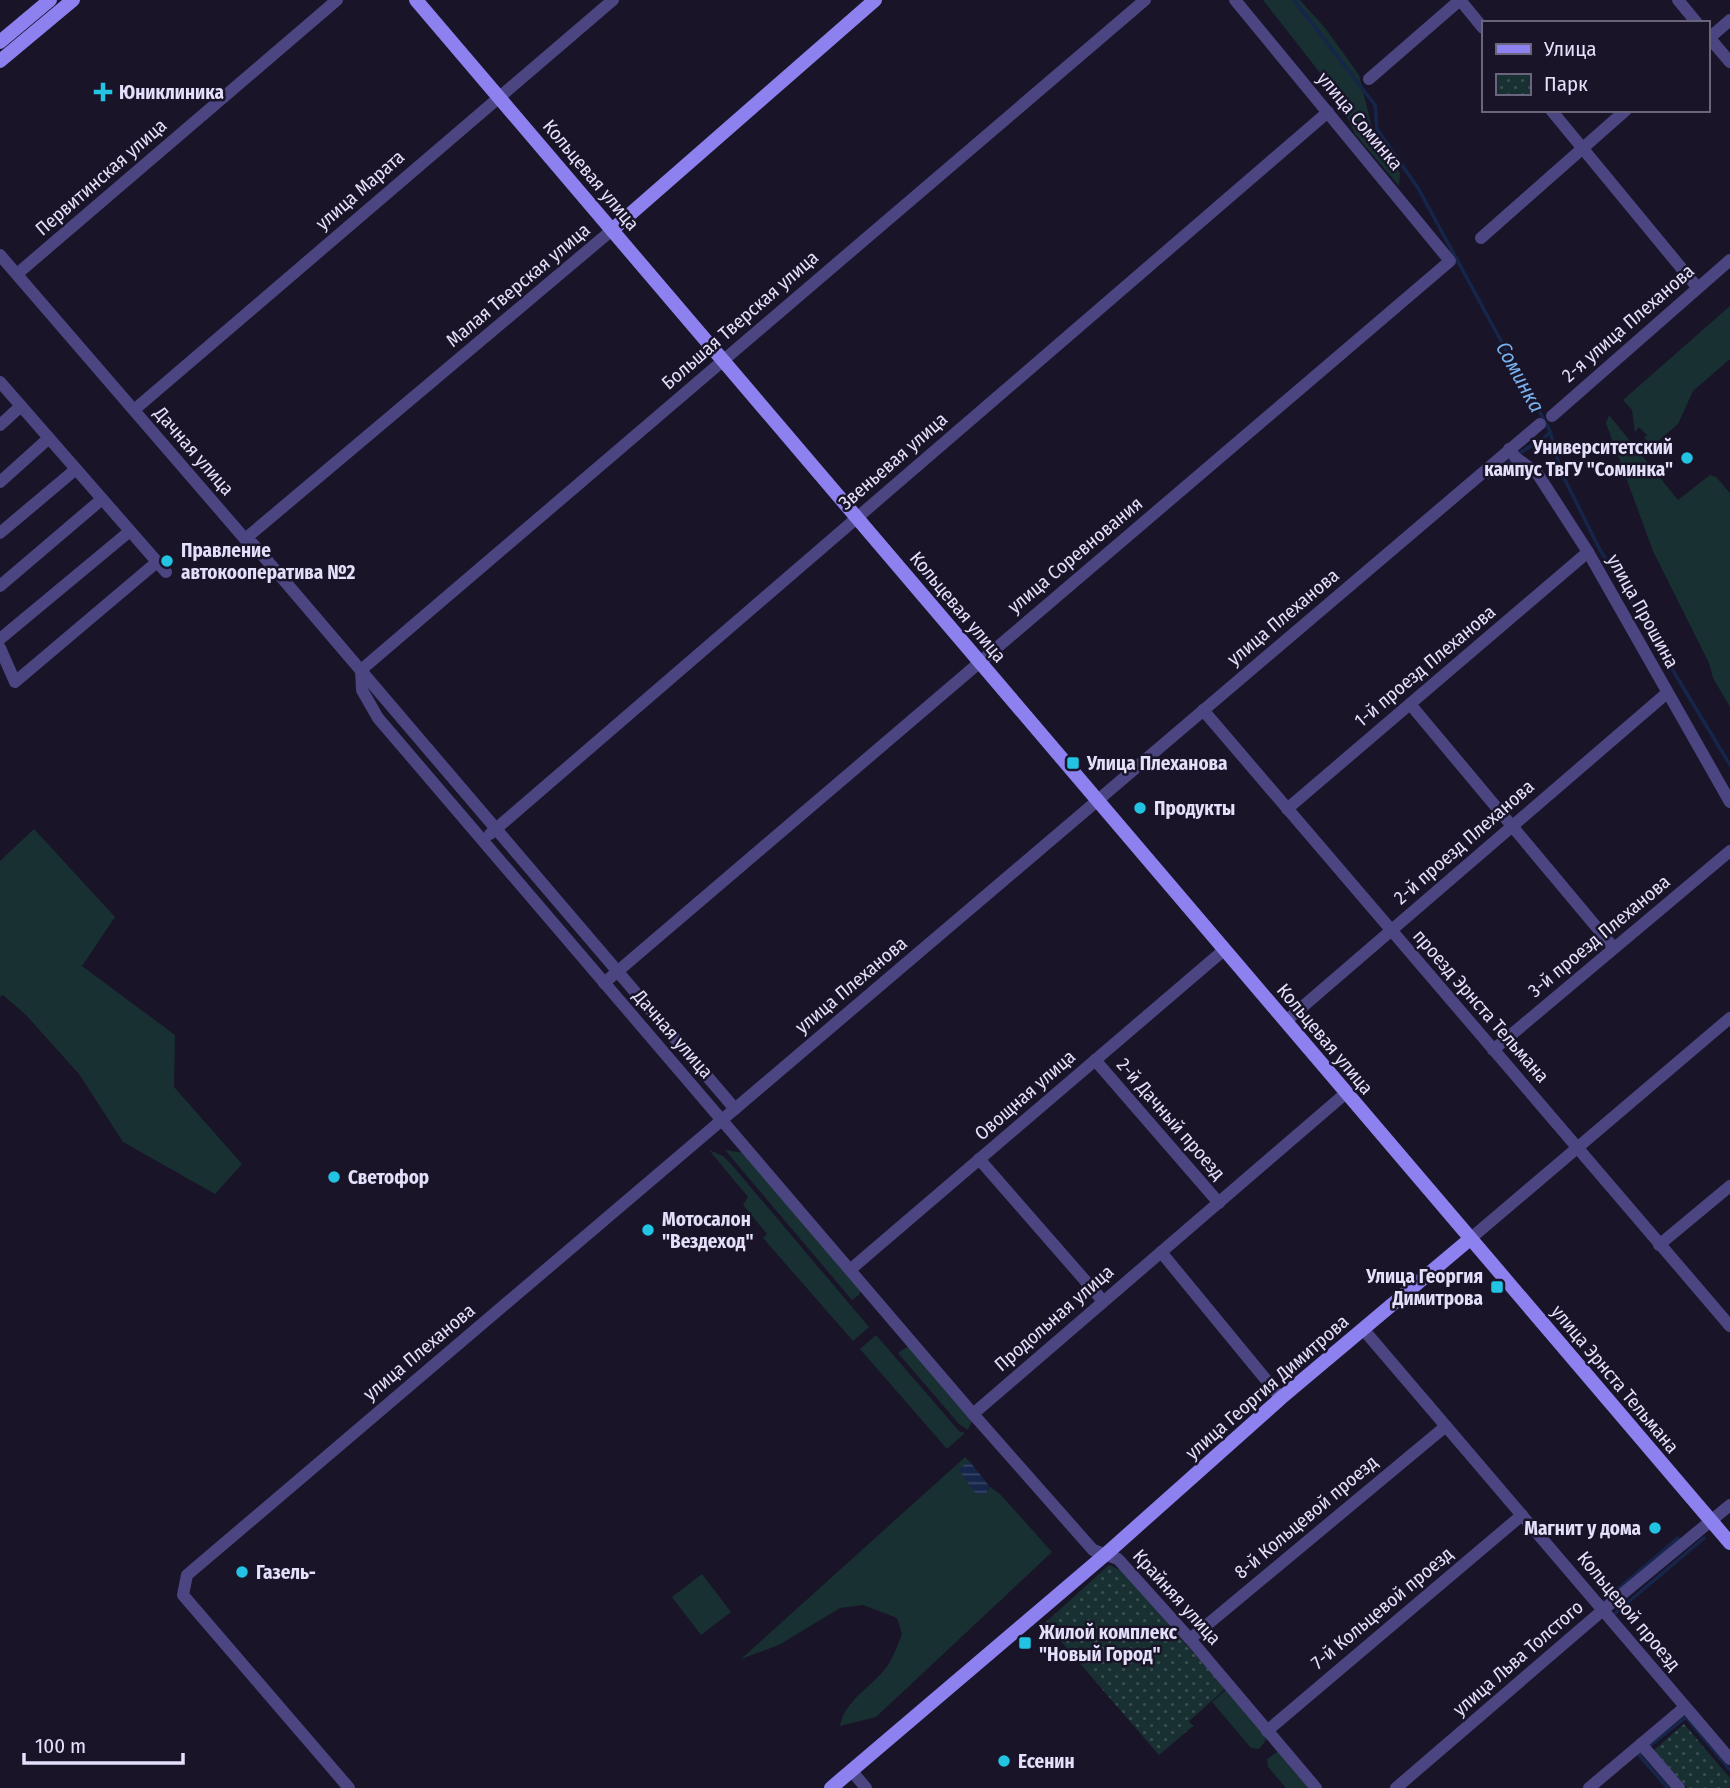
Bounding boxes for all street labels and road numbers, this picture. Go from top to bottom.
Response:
street label: улица Соминка [1312,67,1408,175]
street label: Первитинская улица [31,114,171,240]
street label: Кольцевая улица [538,115,644,235]
street label: улица Марата [311,145,409,235]
street label: Малая Тверская улица [441,218,595,352]
street label: Большая Тверская улица [657,246,823,394]
street label: 2-я улица Плеханова [1557,259,1699,387]
street label: Дачная улица [149,401,239,500]
street label: Звеньевая улица [834,408,952,514]
street label: улица Соревнования [1003,492,1147,618]
street label: Кольцевая улица [905,547,1011,667]
street label: улица Прошина [1602,550,1684,672]
street label: улица Плеханова [1222,564,1344,670]
street label: 1-й проезд Плеханова [1350,600,1500,732]
street label: 2-й проезд Плеханова [1389,775,1539,909]
street label: 3-й проезд Плеханова [1523,870,1675,1002]
street label: проезд Эрнста Тельмана [1408,925,1554,1087]
street label: улица Плеханова [790,932,912,1038]
street label: Кольцевая улица [1272,979,1378,1099]
street label: Дачная улица [628,984,718,1083]
street label: Овощная улица [970,1045,1080,1145]
street label: 2-й Дачный проезд [1112,1053,1230,1185]
street label: Продольная улица [990,1260,1118,1376]
street label: улица Плеханова [358,1299,480,1405]
street label: улица Эрнста Тельмана [1546,1300,1684,1458]
street label: улица Георгия Димитрова [1181,1310,1353,1464]
street label: 8-й Кольцевой проезд [1230,1450,1382,1584]
street label: 7-й Кольцевой проезд [1306,1542,1458,1674]
street label: Крайняя улица [1128,1544,1226,1650]
street label: Кольцевой проезд [1572,1547,1686,1675]
street label: улица Льва Толстого [1448,1595,1588,1721]

